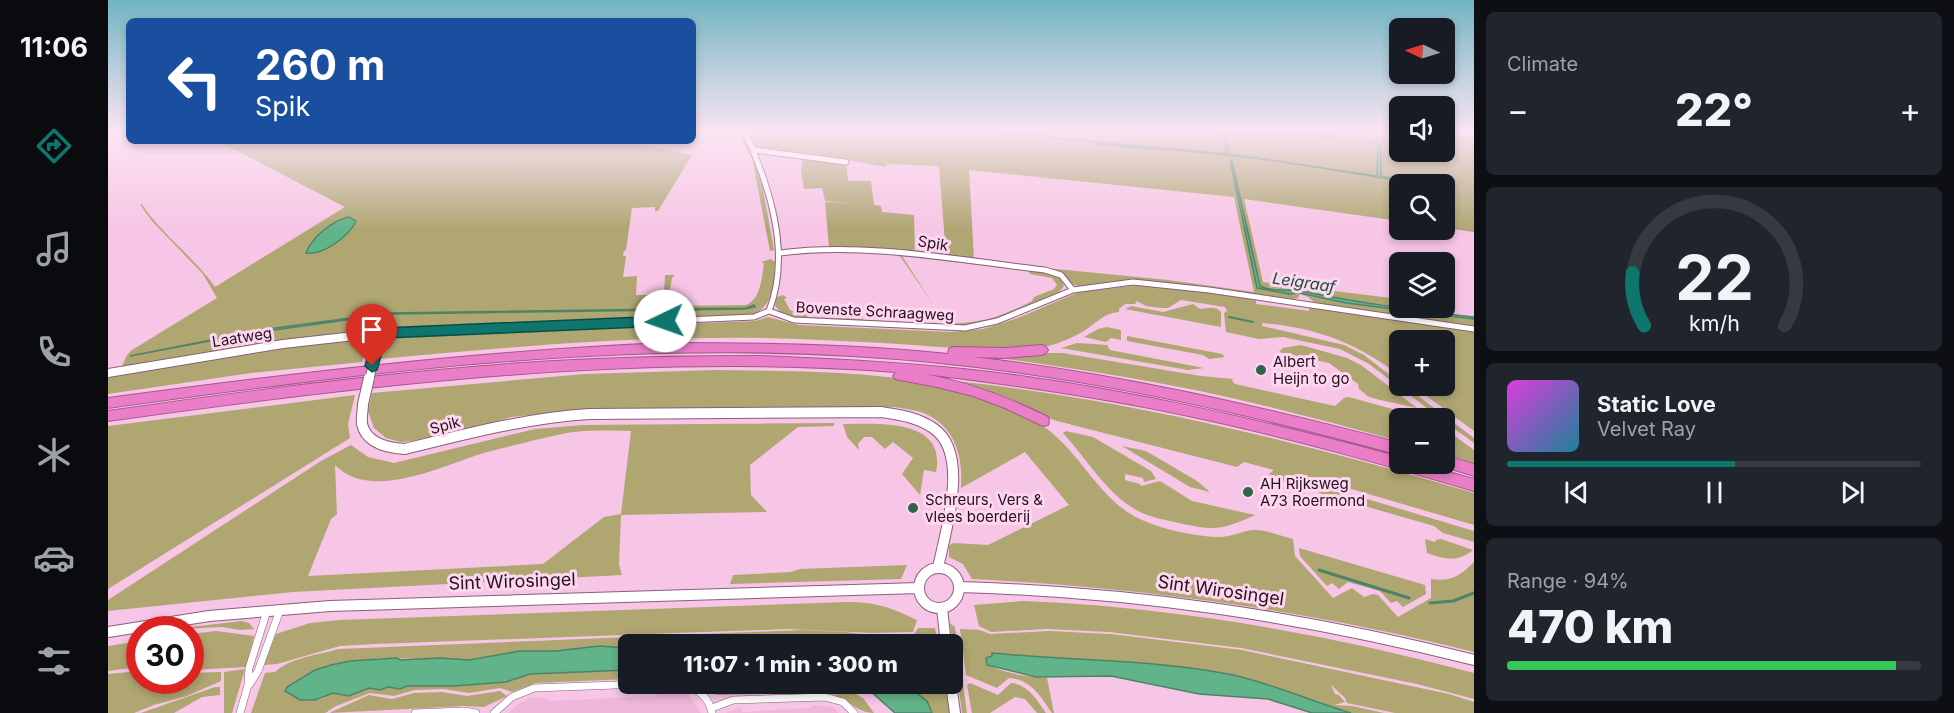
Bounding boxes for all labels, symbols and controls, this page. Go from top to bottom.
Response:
north arrow [1389,18,1455,84]
map controls [1389,18,1455,474]
text: 11:06 [20,31,88,64]
text: 260 m [255,39,385,90]
icon: left [156,42,234,120]
text: Climate [1507,52,1578,76]
text: 22° [1675,82,1753,137]
text: Spik [255,90,310,123]
text: − [1507,90,1529,130]
text: + [1899,90,1921,130]
button: sound [1389,96,1455,162]
icon: directions [33,125,75,167]
button: search [1389,174,1455,240]
icon: music [33,228,75,270]
street label: Spik [916,231,950,255]
text: 22 [1675,240,1753,315]
button: layers [1389,252,1455,318]
water label: Leigraaf [1271,268,1338,296]
position arrow [633,289,697,353]
street label: Bovenste Schraagweg [795,297,955,325]
pin [346,304,397,366]
text: km/h [1689,310,1739,336]
icon: arrive [355,313,388,346]
street label: Laatweg [211,323,273,351]
button: + [1389,330,1455,396]
icon: phone [33,331,75,373]
place label: Albert Heijn to go [1273,352,1349,388]
marker: Albert Heijn to go [1254,363,1268,377]
text: Static Love [1597,391,1716,417]
button: − [1389,408,1455,474]
street label: Spik [428,412,463,438]
text: Velvet Ray [1597,417,1696,441]
icon: climate [33,434,75,476]
place label: AH Rijksweg A73 Roermond [1260,474,1365,510]
icon: previous [1560,476,1593,509]
icon: pause [1698,476,1731,509]
icon: next [1836,476,1869,509]
marker: AH Rijksweg A73 Roermond [1241,485,1255,499]
place label: Schreurs, Vers & vlees boerderij [925,490,1043,526]
marker: Schreurs, Vers & vlees boerderij [906,501,920,515]
icon: car [33,537,75,579]
street label: Sint Wirosingel [448,568,576,594]
text: Range · 94% [1507,569,1629,593]
street label: Sint Wirosingel [1157,571,1285,609]
text: 470 km [1507,599,1673,654]
speed limit sign: 30 [126,616,204,694]
icon: filters [33,640,75,682]
text: 11:07 · 1 min · 300 m [683,651,898,677]

